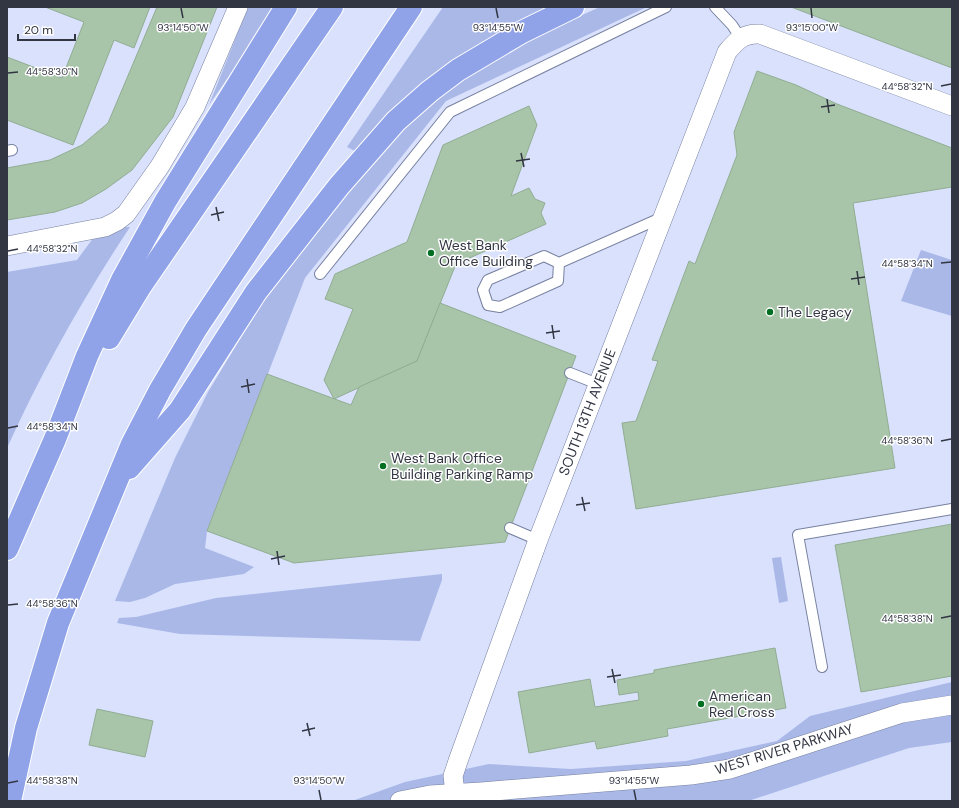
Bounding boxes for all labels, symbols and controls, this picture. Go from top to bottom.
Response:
scale bar [18,16,75,42]
text: 93°14'50"W [157,21,209,34]
text: 93°14'55"W [473,21,524,34]
text: 93°15'00"W [786,21,838,34]
text: 20 m [24,22,53,38]
text: 44°58'30"N [26,65,78,78]
text: 44°58'32"N [882,80,932,93]
place label: West Bank Office Building [439,236,533,270]
text: 44°58'32"N [27,242,77,255]
marker: West Bank Office Building [426,248,436,258]
text: 44°58'34"N [881,257,933,270]
place label: The Legacy [778,303,852,321]
marker: The Legacy [765,307,775,317]
street label: SOUTH 13TH AVENUE [555,346,620,478]
text: 44°58'34"N [26,420,78,433]
text: 44°58'36"N [881,434,933,447]
place label: West Bank Office Building Parking Ramp [391,449,533,483]
marker: West Bank Office Building Parking Ramp [378,461,388,471]
text: 44°58'36"N [26,597,78,610]
text: 44°58'38"N [881,612,933,625]
place label: American Red Cross [709,687,775,721]
marker: American Red Cross [696,699,706,709]
street label: WEST RIVER PARKWAY [713,719,855,779]
text: 44°58'38"N [26,774,78,787]
text: 93°14'50"W [293,774,345,787]
text: 93°14'55"W [609,774,660,787]

